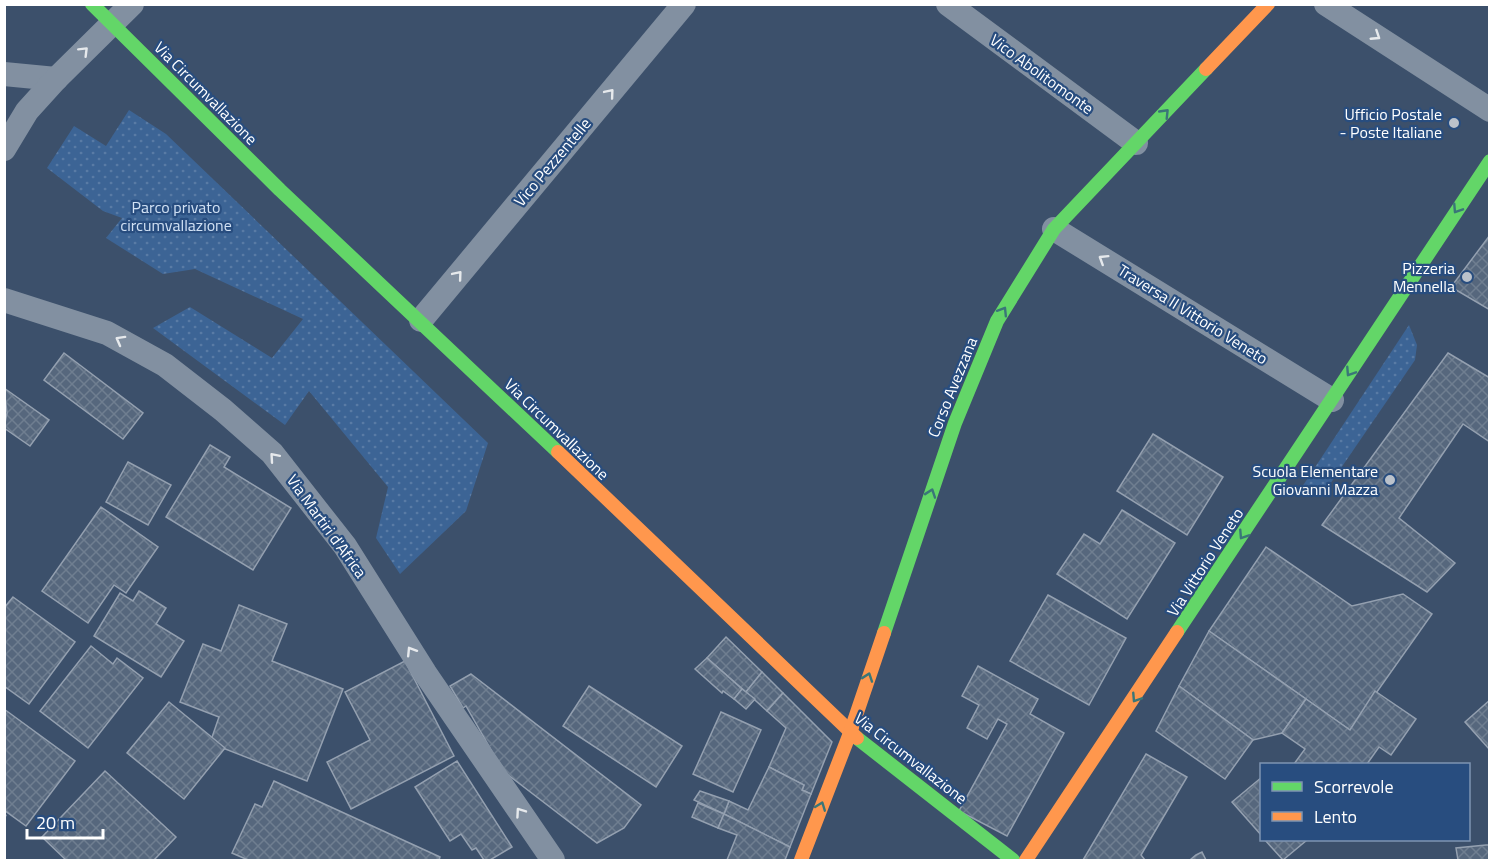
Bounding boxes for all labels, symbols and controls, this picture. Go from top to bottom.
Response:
street label: Vico Abolitomonte [985,28,1099,120]
one-way arrow [1369,29,1380,40]
street label: Via Circumvallazione [149,36,263,150]
one-way arrow [76,48,87,59]
one-way arrow [602,89,613,100]
place label: Ufficio Postale - Poste Italiane [1339,102,1442,144]
one-way arrow [1158,109,1169,119]
street label: Vico Pezzentelle [508,112,596,212]
marker: Ufficio Postale - Poste Italiane [1447,116,1461,130]
park label: Parco privato circumvallazione [120,195,232,237]
one-way arrow [1454,203,1465,214]
one-way arrow [1099,255,1109,267]
place label: Pizzeria Mennella [1393,256,1455,298]
street label: Traversa II Vittorio Veneto [1113,258,1273,370]
marker: Pizzeria Mennella [1460,270,1474,284]
one-way arrow [451,271,462,282]
one-way arrow [995,307,1006,318]
street label: Corso Avezzana [921,333,983,441]
one-way arrow [116,336,126,347]
one-way arrow [1346,365,1357,376]
street label: Via Circumvallazione [499,373,615,485]
one-way arrow [270,454,281,464]
place label: Scuola Elementare Giovanni Mazza [1252,459,1378,501]
street label: Via Martiri d'Africa [281,469,373,583]
marker: Scuola Elementare Giovanni Mazza [1383,473,1397,487]
one-way arrow [924,488,936,499]
street label: Via Vittorio Veneto [1161,503,1249,621]
one-way arrow [1239,528,1250,539]
one-way arrow [407,646,418,657]
one-way arrow [861,672,874,683]
one-way arrow [1132,691,1143,702]
street label: Via Circumvallazione [849,706,973,810]
legend [1260,763,1470,841]
text: Scorrevole [1314,773,1393,800]
one-way arrow [814,801,827,812]
scale bar [27,802,104,840]
text: Lento [1314,803,1357,830]
one-way arrow [516,808,527,819]
text: 20 m [36,809,75,836]

